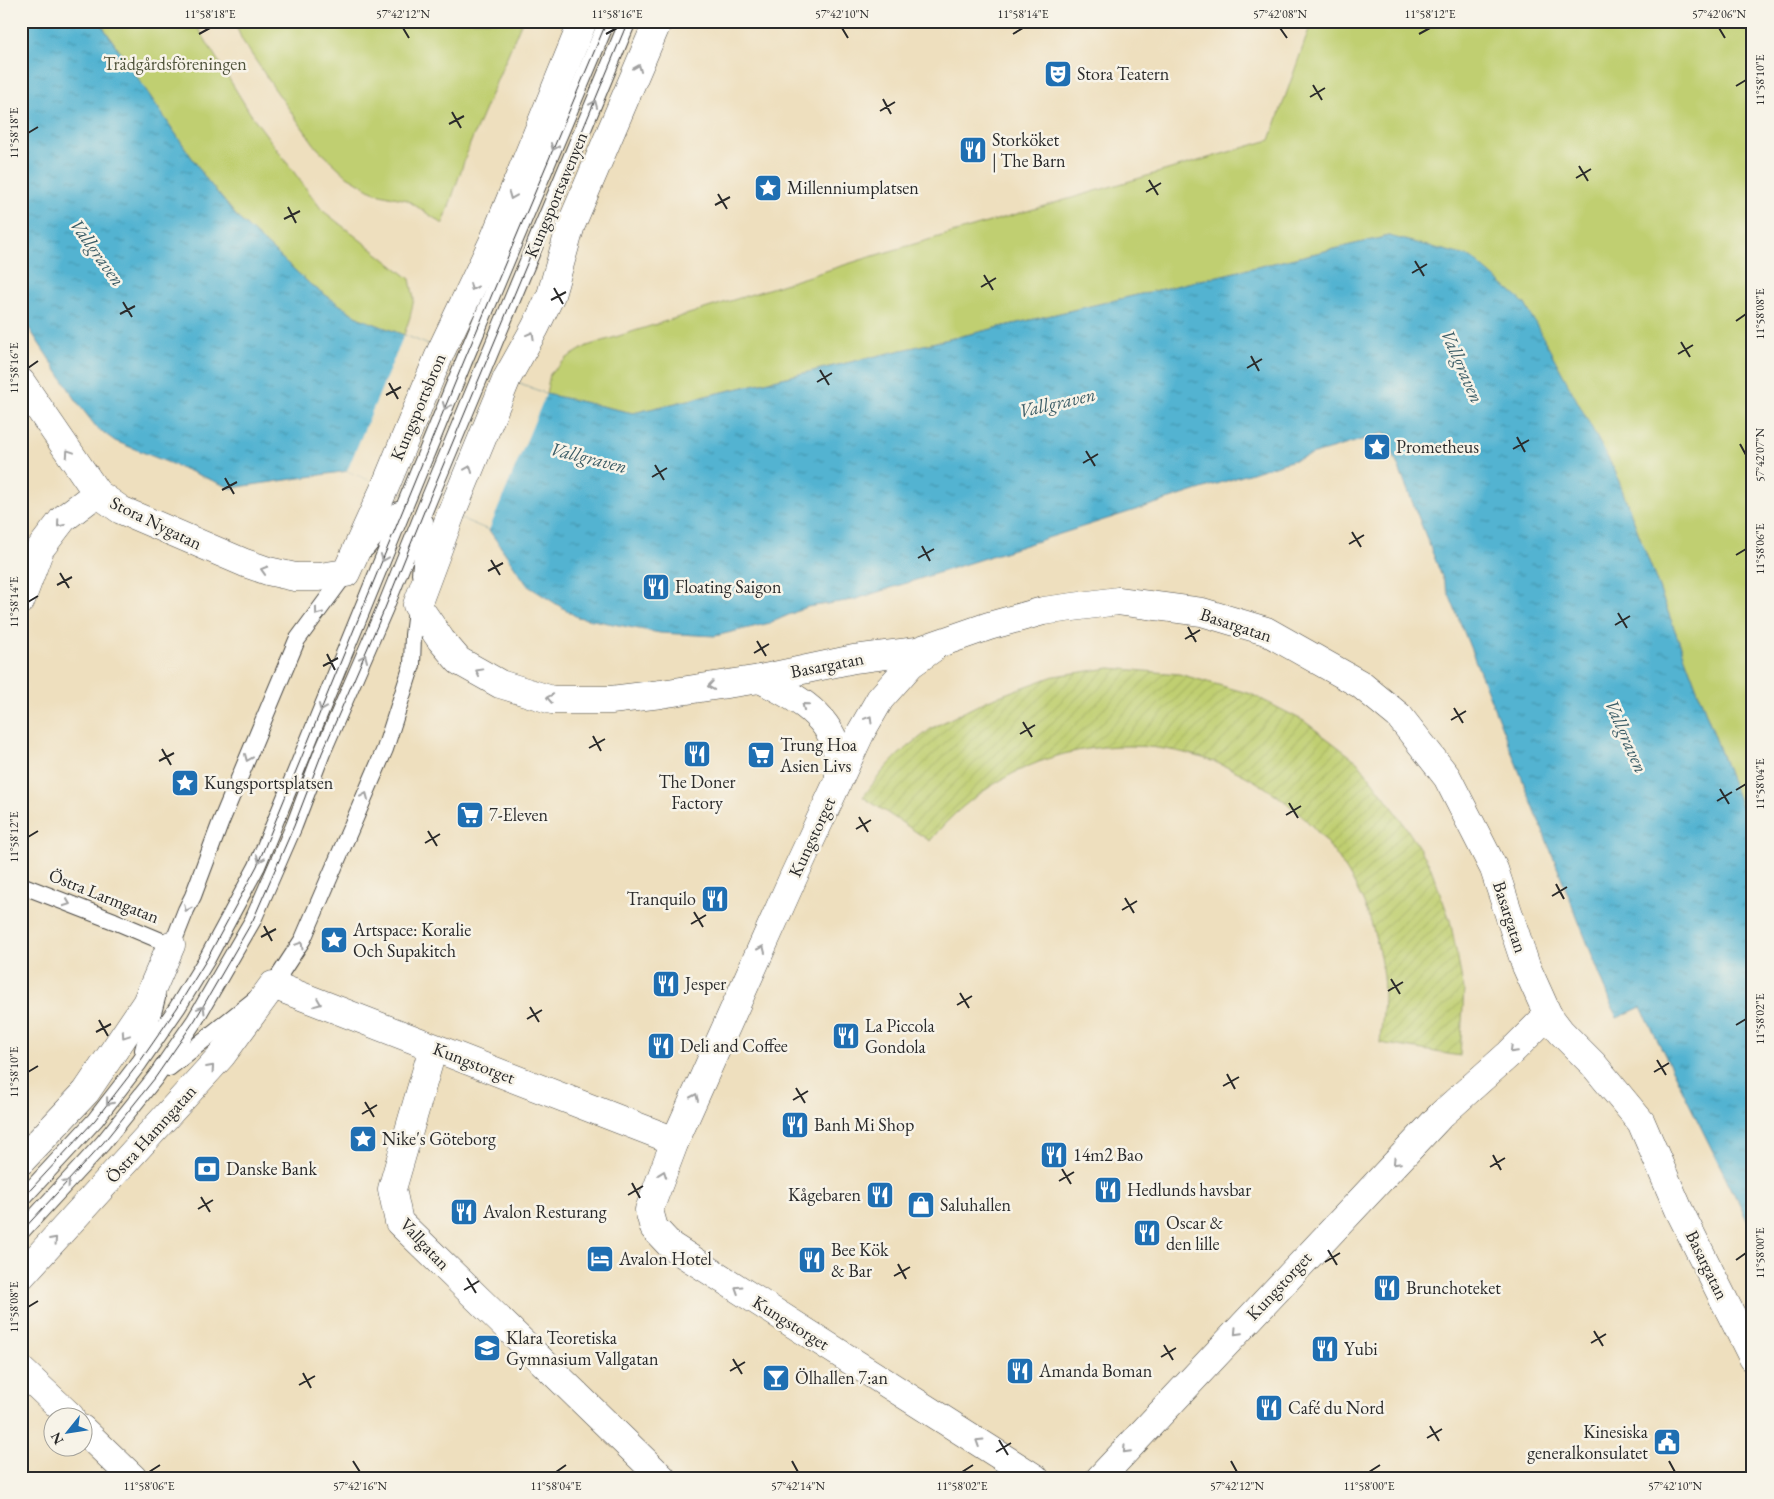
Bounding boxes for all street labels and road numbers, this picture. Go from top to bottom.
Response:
street label: Kungsportsavenyen [519,128,593,261]
street label: Kungsportsbron [385,349,451,464]
street label: Stora Nygatan [107,490,206,555]
street label: Basargatan [1197,602,1275,647]
street label: Basargatan [788,646,866,683]
street label: Kungstorget [783,793,840,881]
street label: Östra Larmgatan [46,863,163,928]
street label: Basargatan [1488,878,1533,956]
street label: Kungstorget [430,1036,519,1089]
street label: Östra Hamngatan [100,1079,201,1188]
street label: Vallgatan [395,1213,456,1275]
street label: Basargatan [1681,1226,1734,1304]
street label: Kungstorget [1241,1246,1317,1325]
street label: Kungstorget [749,1290,834,1355]

